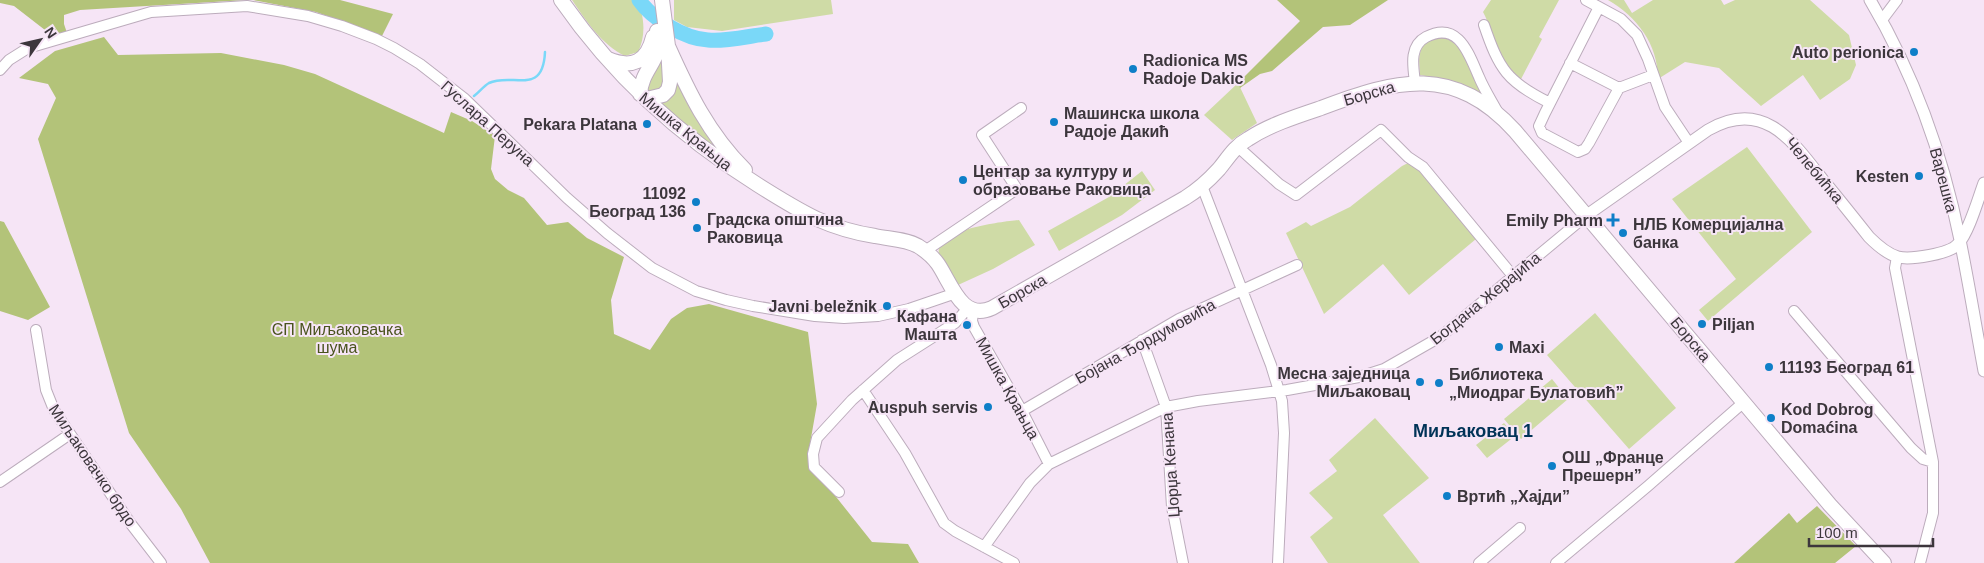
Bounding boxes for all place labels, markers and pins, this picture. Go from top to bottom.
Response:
place label: Auto perionica [1792,44,1904,61]
marker: Auto perionica [1908,46,1920,58]
place label: Radionica MS Radoje Dakic [1143,52,1248,87]
marker: Radionica MS Radoje Dakic [1127,63,1139,75]
place label: Машинска школа Радоје Дакић [1064,105,1199,140]
place label: Pekara Platana [523,116,637,133]
marker: Машинска школа Радоје Дакић [1048,116,1060,128]
marker: Pekara Platana [641,118,653,130]
place label: Центар за културу и образовање Раковица [973,163,1151,198]
place label: Kesten [1856,168,1909,185]
marker: Kesten [1913,170,1925,182]
marker: Центар за културу и образовање Раковица [957,174,969,186]
place label: 11092 Београд 136 [589,185,686,220]
marker: 11092 Београд 136 [690,196,702,208]
place label: Градска општина Раковица [707,211,843,246]
place label: Emily Pharm [1506,212,1603,229]
marker: Emily Pharm [1607,214,1619,226]
place label: НЛБ Комерцијална банка [1633,216,1783,251]
marker: Градска општина Раковица [691,222,703,234]
marker: НЛБ Комерцијална банка [1617,227,1629,239]
place label: Javni beležnik [769,298,877,315]
marker: Javni beležnik [881,300,893,312]
place label: Кафана Машта [897,308,957,343]
place label: Piljan [1712,316,1755,333]
marker: Piljan [1696,318,1708,330]
marker: Кафана Машта [961,319,973,331]
place label: Maxi [1509,339,1545,356]
marker: Maxi [1493,341,1505,353]
place label: 11193 Београд 61 [1779,359,1914,376]
marker: 11193 Београд 61 [1763,361,1775,373]
place label: Месна заједница Миљаковац [1278,365,1410,400]
place label: Библиотека „Миодраг Булатовић” [1449,366,1624,401]
marker: Месна заједница Миљаковац [1414,376,1426,388]
marker: Библиотека „Миодраг Булатовић” [1433,377,1445,389]
place label: Auspuh servis [868,399,978,416]
marker: Auspuh servis [982,401,994,413]
place label: Kod Dobrog Domaćina [1781,401,1873,436]
marker: Kod Dobrog Domaćina [1765,412,1777,424]
place label: ОШ „Франце Прешерн” [1562,449,1664,484]
marker: ОШ „Франце Прешерн” [1546,460,1558,472]
place label: Вртић „Хајди” [1457,488,1570,505]
marker: Вртић „Хајди” [1441,490,1453,502]

